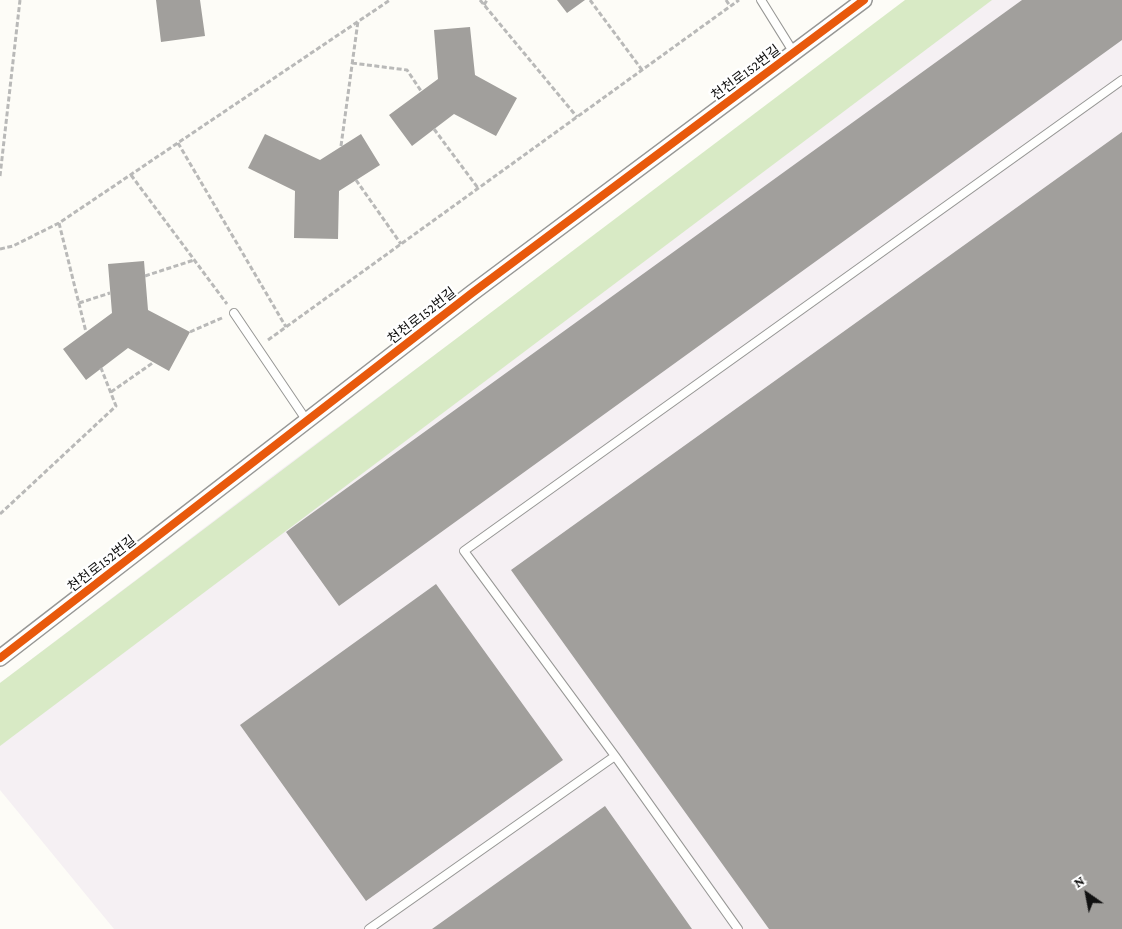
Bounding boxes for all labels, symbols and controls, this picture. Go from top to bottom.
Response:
street label: 천천로152번길 [708,42,784,104]
street label: 천천로152번길 [385,284,459,348]
street label: 천천로152번길 [65,532,139,596]
north arrow [1062,869,1112,919]
text: N [1070,872,1087,891]

